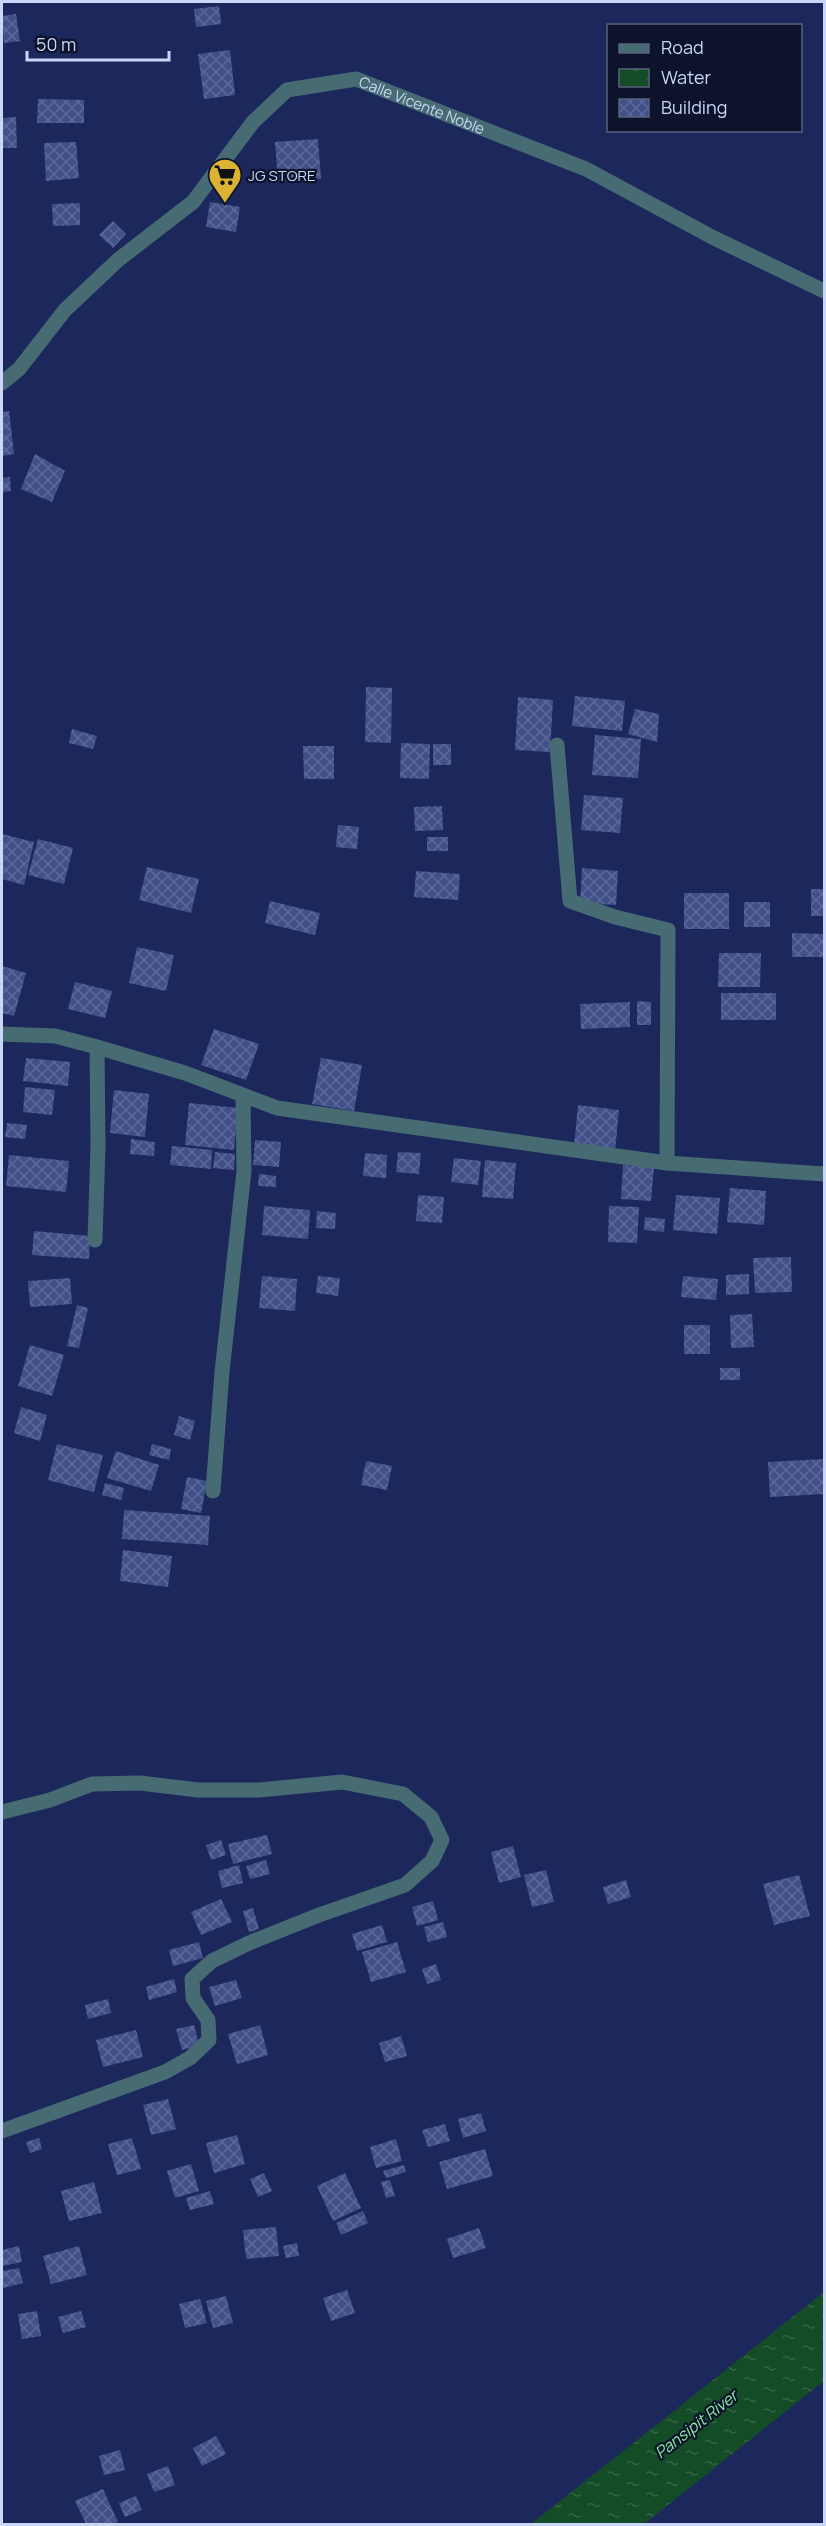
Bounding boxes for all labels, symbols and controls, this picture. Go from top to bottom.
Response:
scale bar [27,24,170,62]
legend [607,24,802,132]
text: 50 m [36,32,76,56]
text: Road [661,35,704,59]
text: Water [661,65,711,89]
street label: Calle Vicente Noble [356,71,488,139]
text: Building [661,95,727,119]
supermarket icon: JG STORE [207,157,243,204]
place label: JG STORE [248,165,316,186]
water label: Pansipit River [650,2383,744,2463]

